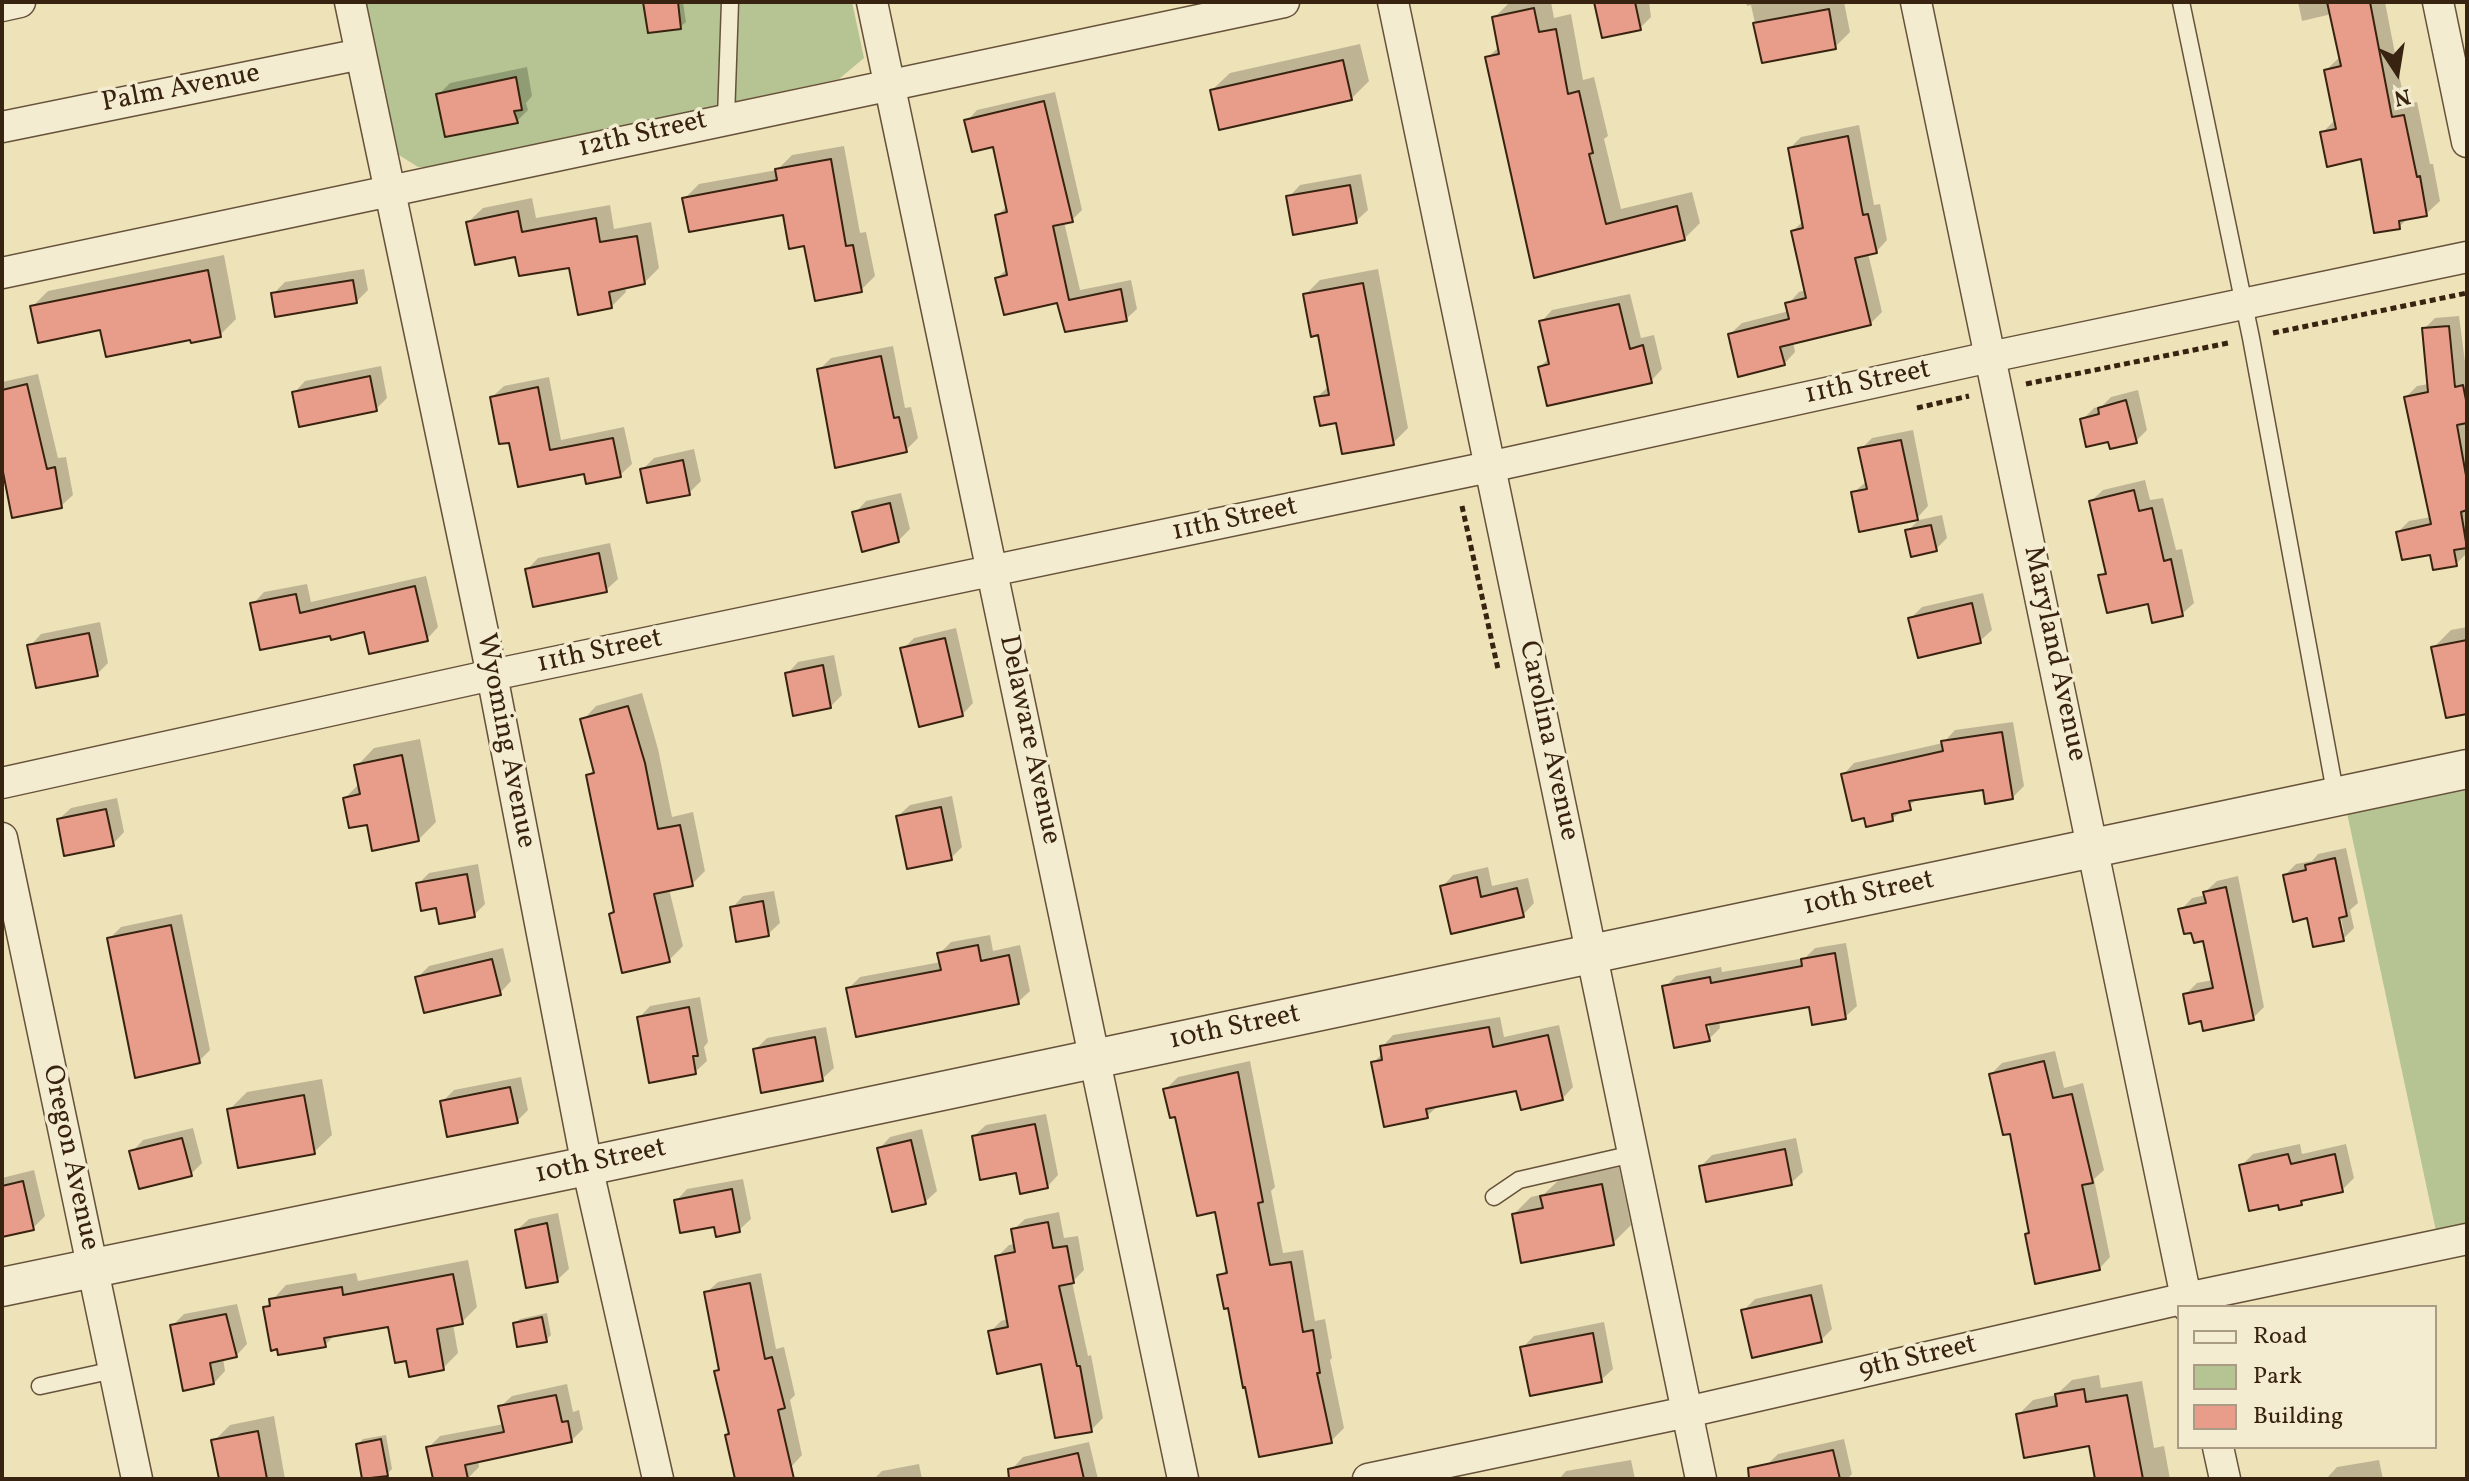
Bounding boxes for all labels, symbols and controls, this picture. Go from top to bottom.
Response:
north arrow [2357,32,2437,112]
street label: Palm Avenue [99,58,263,122]
text: N [2391,79,2413,113]
street label: 12th Street [575,105,711,167]
street label: 11th Street [1802,354,1934,414]
street label: 11th Street [1169,491,1301,551]
street label: Maryland Avenue [2014,543,2092,765]
street label: 11th Street [534,623,666,683]
street label: Wyoming Avenue [467,631,541,851]
street label: Delaware Avenue [989,632,1067,848]
street label: Carolina Avenue [1509,638,1585,844]
street label: 10th Street [1800,865,1938,925]
street label: 10th Street [1166,999,1304,1059]
street label: Oregon Avenue [33,1062,105,1254]
street label: 10th Street [532,1133,670,1193]
legend [2177,1305,2437,1449]
text: Road [2253,1320,2307,1354]
street label: 9th Street [1856,1329,1980,1389]
text: Park [2253,1360,2302,1394]
text: Building [2253,1400,2343,1434]

